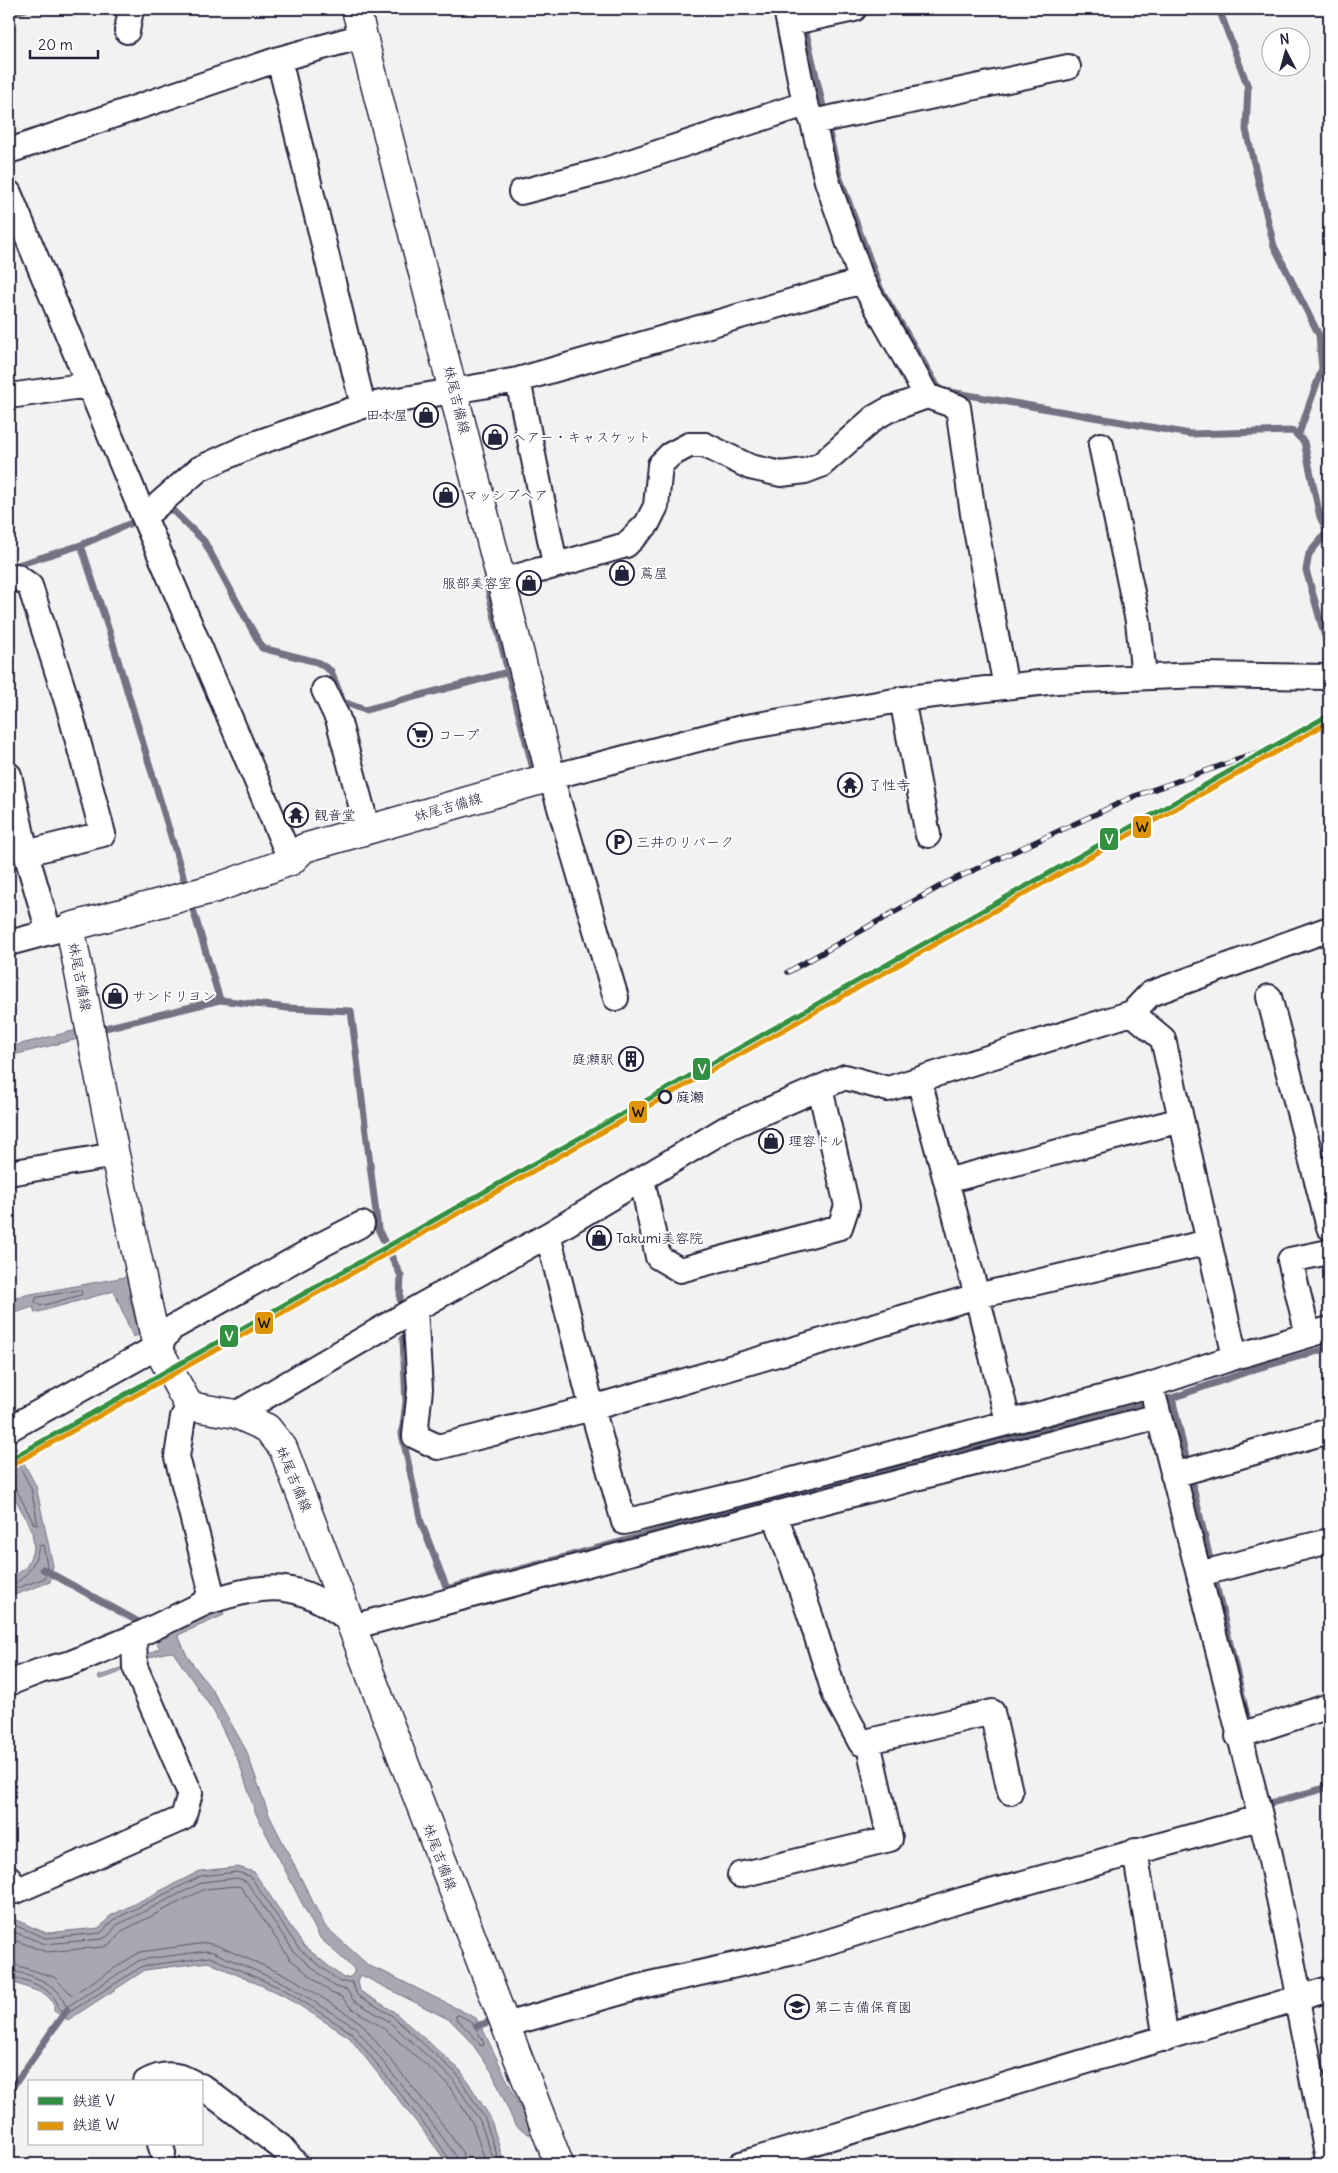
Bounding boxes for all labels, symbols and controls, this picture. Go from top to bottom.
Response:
scale bar [30,28,98,60]
north arrow [1260,28,1310,78]
text: N [1279,30,1290,49]
text: 20 m [38,35,73,54]
street label: 妹尾吉備線 [440,364,474,436]
shop icon: 田本屋 [413,402,439,428]
place label: 田本屋 [366,406,408,424]
shop icon: ヘアー・キャスケット [482,424,508,450]
place label: ヘアー・キャスケット [512,428,651,446]
shop icon: マッシブヘア [433,482,459,508]
place label: マッシブヘア [464,486,548,504]
shop icon: 蔦屋 [609,560,635,586]
place label: 蔦屋 [640,564,668,582]
shop icon: 服部美容室 [516,570,542,596]
place label: 服部美容室 [442,574,512,592]
supermarket icon: コープ [407,722,433,748]
place label: コープ [438,726,479,744]
temple icon: 了性寺 [837,772,863,798]
place label: 了性寺 [868,776,910,794]
street label: 妹尾吉備線 [412,789,484,825]
temple icon: 観音堂 [283,802,309,828]
place label: 観音堂 [314,806,356,824]
line badge: W [1132,815,1152,839]
text: W [1136,818,1149,836]
line badge: V [1099,827,1119,851]
parking icon: 三井のリパーク [606,829,632,855]
text: V [1105,830,1114,848]
place label: 三井のリパーク [636,833,734,851]
street label: 妹尾吉備線 [64,941,96,1013]
shop icon: サンドリヨン [102,983,128,1009]
place label: サンドリヨン [132,987,216,1005]
building icon: 庭瀬駅 [618,1046,644,1072]
place label: 庭瀬駅 [572,1050,614,1068]
line badge: V [692,1057,711,1081]
text: V [698,1060,707,1078]
place label: 庭瀬 [676,1088,704,1106]
marker: 庭瀬 [658,1090,672,1104]
line badge: W [628,1100,648,1124]
text: W [632,1103,645,1121]
shop icon: 理容ドル [758,1128,784,1154]
place label: 理容ドル [788,1132,844,1150]
shop icon: Takumi美容院 [586,1225,612,1251]
place label: Takumi美容院 [616,1229,703,1247]
line badge: W [254,1311,274,1335]
text: W [258,1314,271,1332]
line badge: V [219,1324,239,1348]
text: V [225,1327,234,1345]
street label: 妹尾吉備線 [272,1443,316,1515]
street label: 妹尾吉備線 [419,1821,461,1893]
school or university icon: 第二吉備保育園 [784,1994,810,2020]
place label: 第二吉備保育園 [814,1998,912,2016]
legend [28,2080,202,2146]
text: 鉄道 V [72,2091,115,2110]
text: 鉄道 W [72,2115,120,2134]

